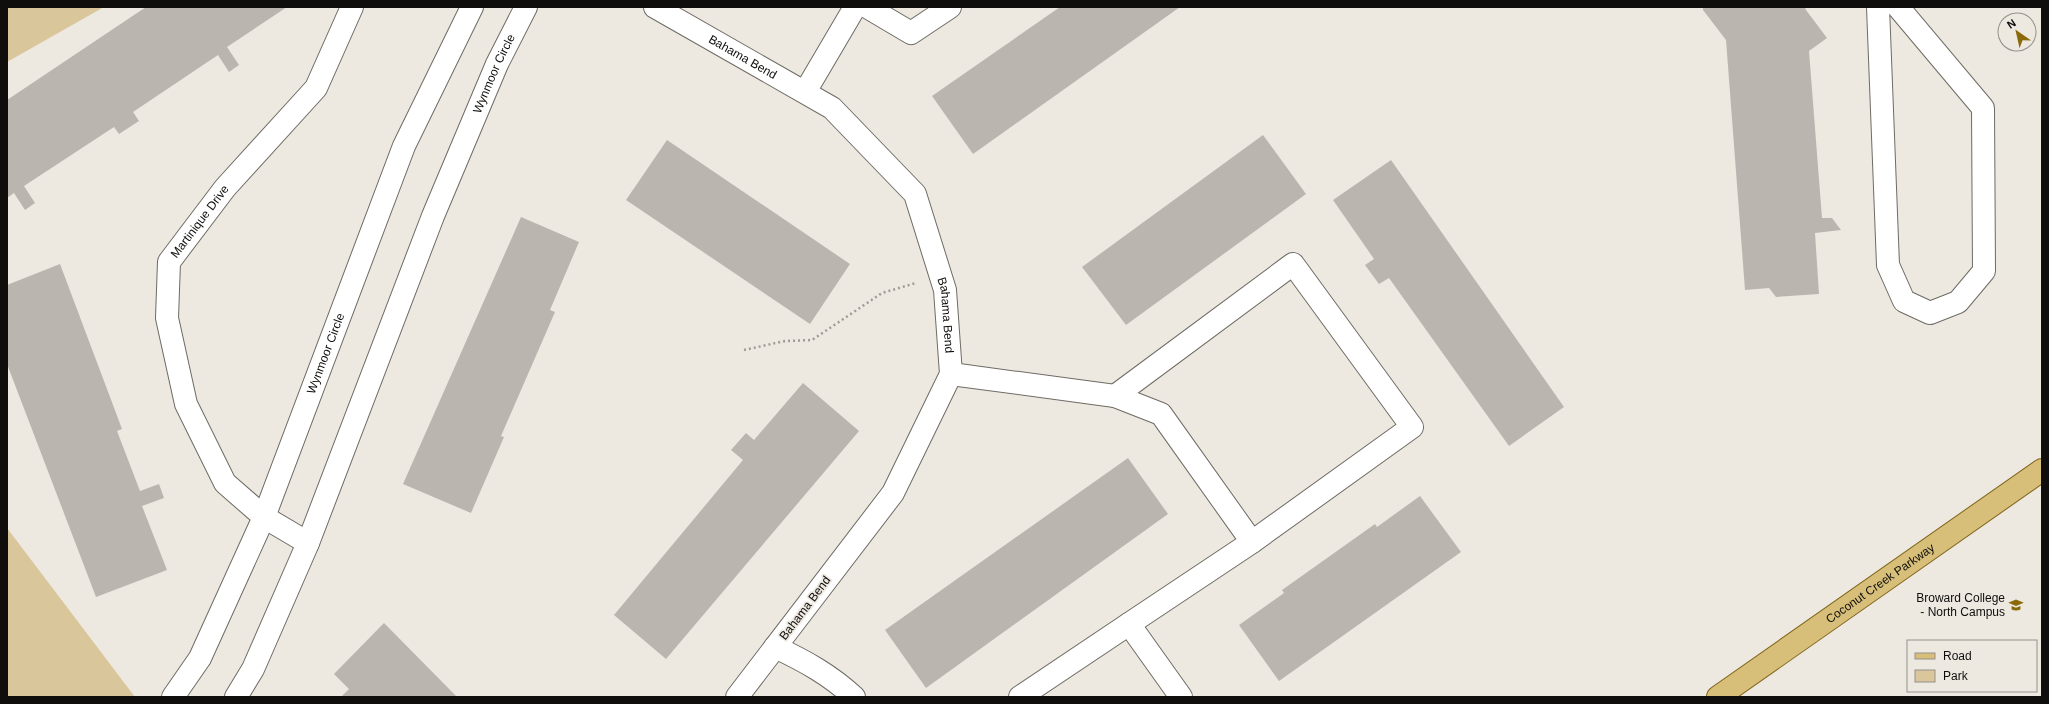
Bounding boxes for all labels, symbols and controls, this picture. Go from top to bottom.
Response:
north arrow [1997,12,2037,52]
text: N [2005,16,2018,31]
street label: Wynmoor Circle [470,32,518,115]
street label: Bahama Bend [706,32,779,82]
street label: Martinique Drive [168,182,232,260]
street label: Bahama Bend [934,276,956,354]
street label: Wynmoor Circle [304,311,347,396]
street label: Coconut Creek Parkway [1823,540,1937,626]
street label: Bahama Bend [777,573,833,643]
place label: Broward College - North Campus [1916,591,2005,619]
school or university icon: Broward College - North Campus [2008,597,2024,613]
legend [1907,640,2037,692]
text: Road [1943,649,1972,663]
text: Park [1943,669,1969,683]

